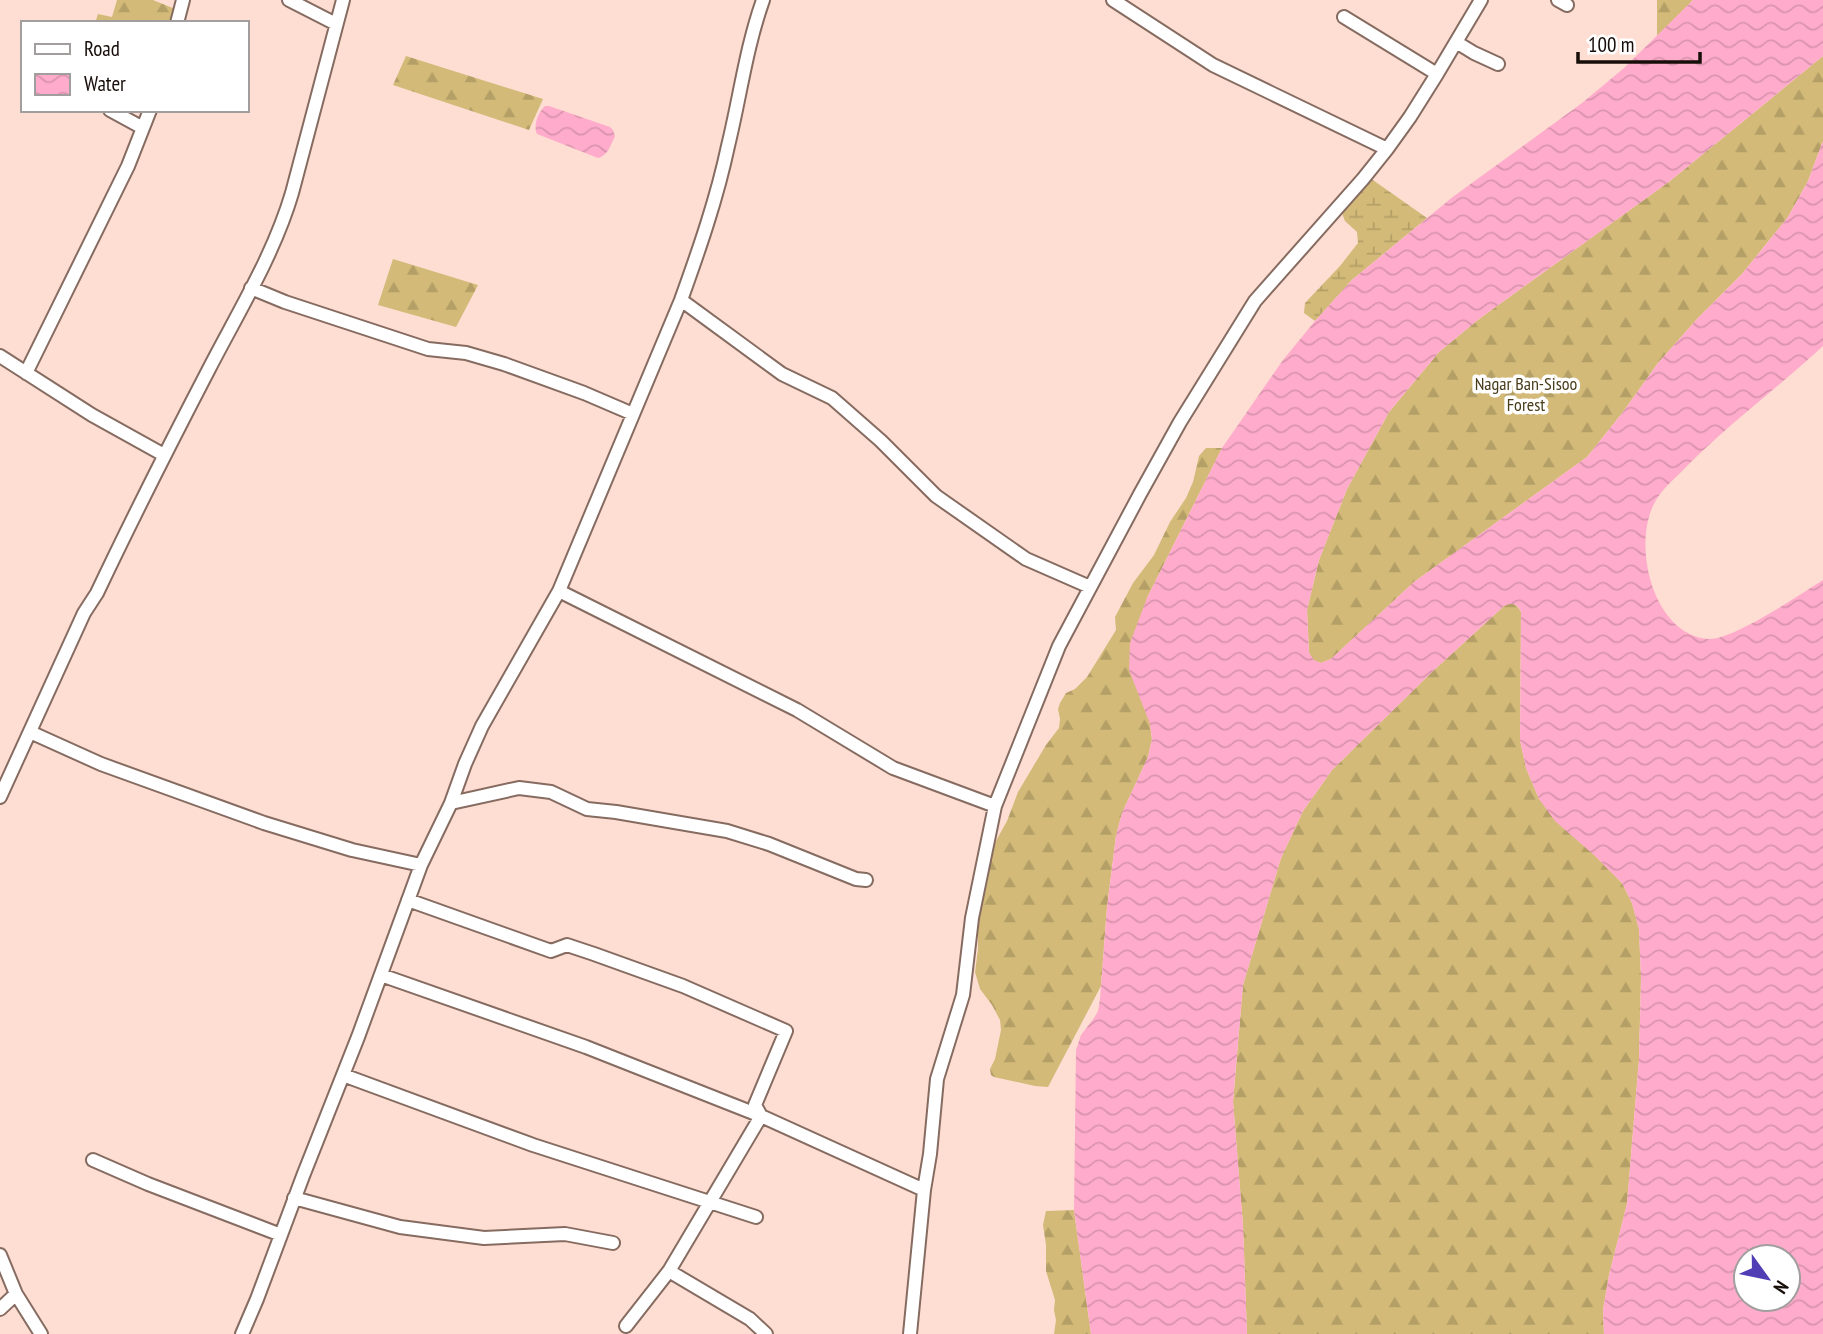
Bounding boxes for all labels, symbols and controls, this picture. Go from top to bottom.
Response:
legend [21,21,248,112]
scale bar [1578,21,1700,65]
text: 100 m [1588,31,1634,58]
text: Road [84,35,120,62]
text: Water [84,70,126,97]
park label: Nagar Ban-Sisoo Forest [1475,372,1578,416]
north arrow [1732,1243,1802,1313]
text: N [1768,1276,1794,1298]

